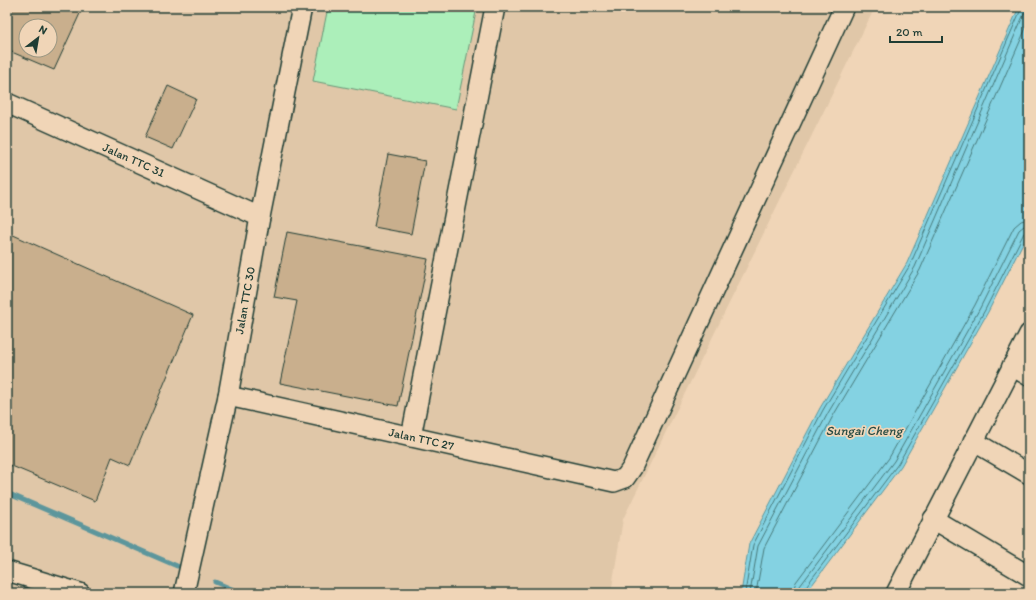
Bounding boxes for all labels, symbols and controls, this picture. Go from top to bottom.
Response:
north arrow [18,18,58,58]
scale bar [890,18,942,44]
text: N [36,22,49,37]
text: 20 m [896,25,923,39]
street label: Jalan TTC 31 [101,140,167,180]
street label: Jalan TTC 30 [232,266,258,335]
water label: Sungai Cheng [826,423,904,438]
street label: Jalan TTC 27 [387,425,455,453]

